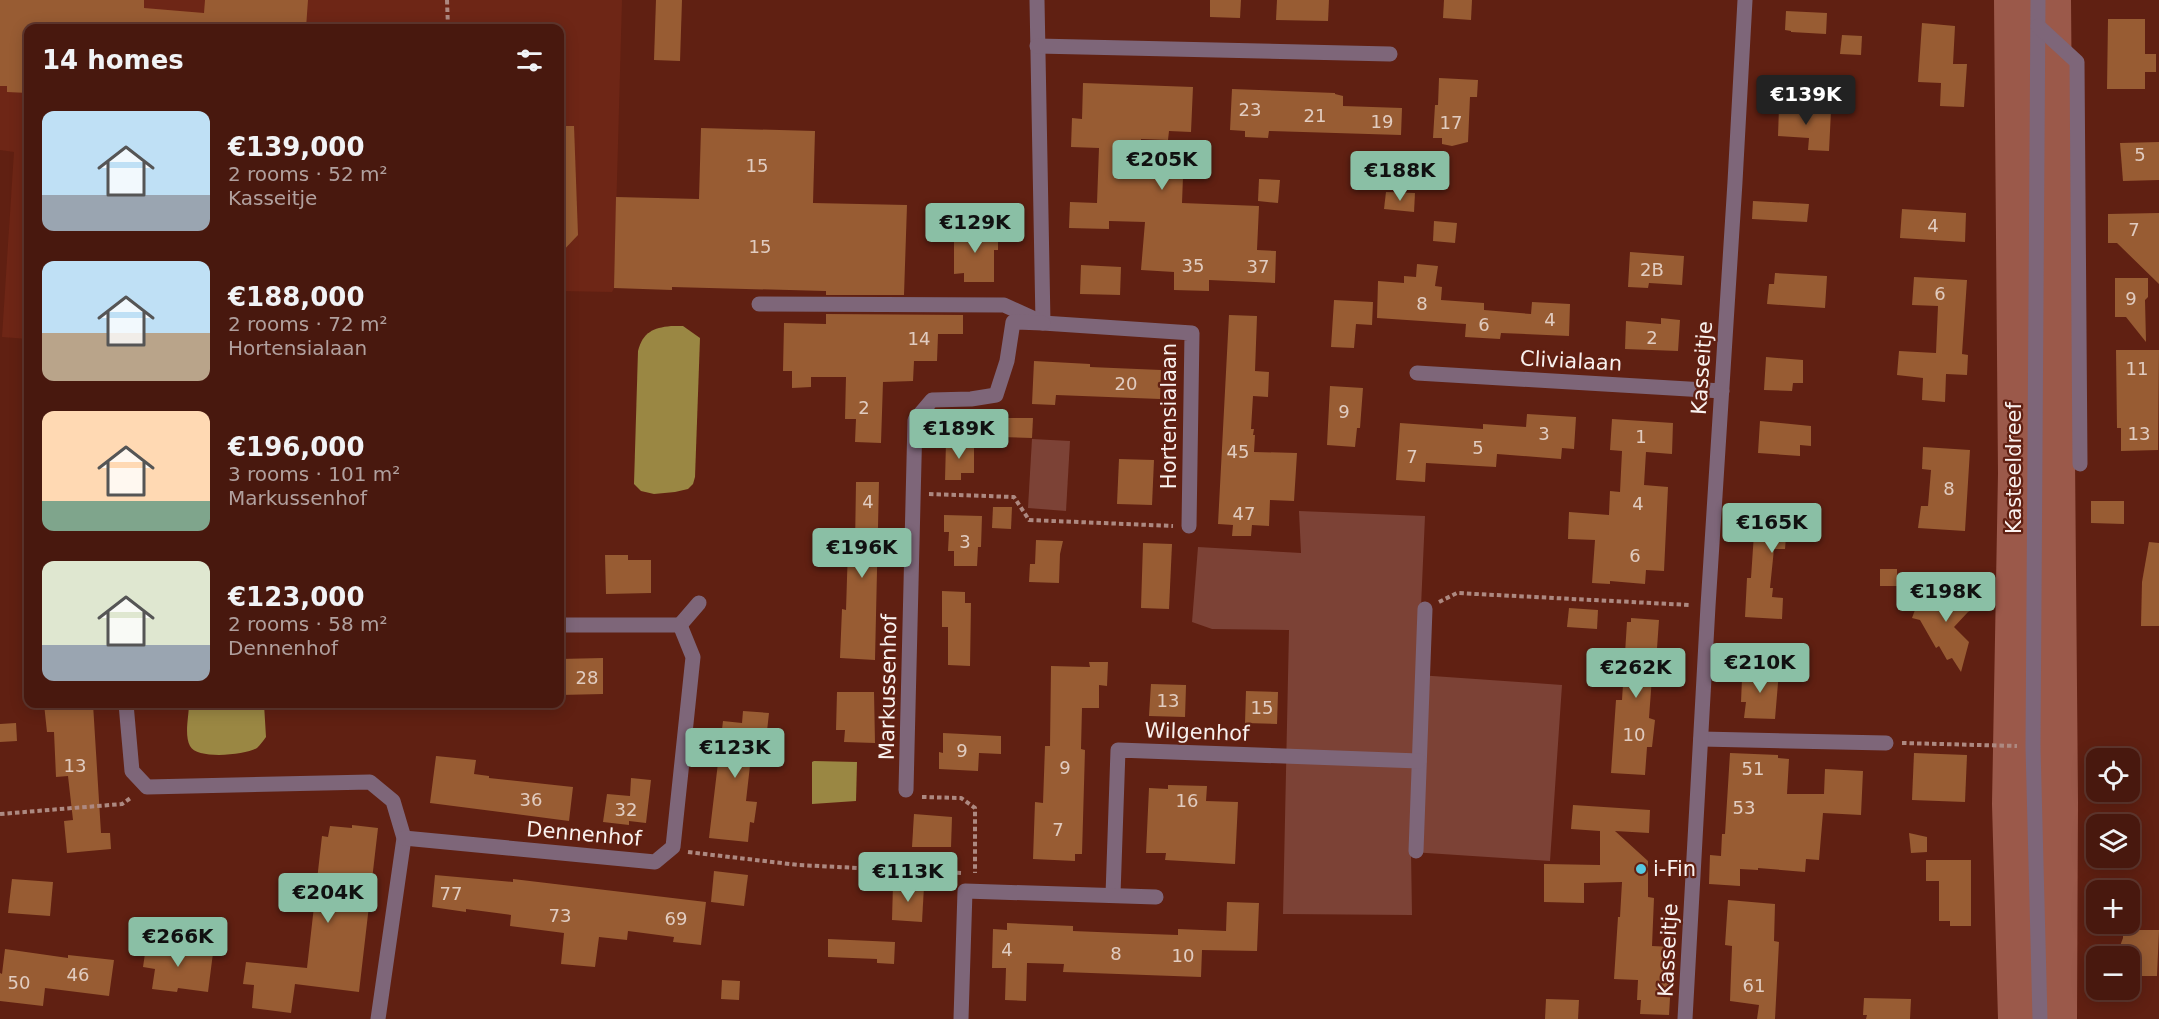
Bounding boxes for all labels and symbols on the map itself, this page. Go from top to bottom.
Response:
pin: €139K [1764,75,1848,126]
house number: 23 [1239,99,1261,120]
house number: 21 [1304,105,1326,126]
house number: 19 [1371,111,1393,132]
house number: 17 [1440,112,1462,133]
pin: €205K [1120,140,1204,191]
house number: 5 [2134,144,2146,165]
pin: €188K [1358,151,1442,202]
house number: 15 [746,155,768,176]
pin: €129K [933,203,1017,254]
house number: 4 [1927,215,1939,236]
house number: 7 [2128,219,2140,240]
house number: 15 [749,236,771,257]
house number: 35 [1182,255,1204,276]
house number: 37 [1247,256,1269,277]
house number: 2B [1640,259,1664,280]
house number: 6 [1934,283,1946,304]
house number: 9 [2125,288,2137,309]
house number: 8 [1416,293,1428,314]
house number: 4 [1544,309,1556,330]
house number: 6 [1478,314,1490,335]
street label: Kasseitje [1687,320,1717,416]
house number: 2 [1646,327,1658,348]
house number: 14 [908,328,930,349]
street label: Hortensialaan [1157,343,1181,489]
street label: Clivialaan [1519,346,1623,376]
house number: 11 [2126,358,2148,379]
house number: 20 [1115,373,1137,394]
house number: 2 [858,397,870,418]
house number: 9 [1338,401,1350,422]
street label: Kasteeldreef [2002,401,2026,534]
pin: €189K [917,409,1001,460]
house number: 3 [1538,423,1550,444]
house number: 13 [2128,423,2150,444]
house number: 1 [1635,426,1647,447]
house number: 5 [1472,437,1484,458]
house number: 45 [1227,441,1249,462]
house number: 7 [1406,446,1418,467]
house number: 8 [1943,478,1955,499]
house number: 4 [862,491,874,512]
house number: 4 [1632,493,1644,514]
house number: 47 [1233,503,1255,524]
pin: €165K [1730,503,1814,554]
pin: €196K [820,528,904,579]
house number: 3 [959,531,971,552]
house number: 6 [1629,545,1641,566]
pin: €198K [1904,572,1988,623]
street label: Markussenhof [875,613,901,760]
pin: €210K [1718,643,1802,694]
pin: €262K [1594,648,1678,699]
house number: 28 [576,667,598,688]
house number: 13 [1157,690,1179,711]
house number: 15 [1251,697,1273,718]
street label: Wilgenhof [1144,718,1251,746]
house number: 10 [1623,724,1645,745]
pin: €123K [693,728,777,779]
house number: 9 [956,740,968,761]
house number: 13 [64,755,86,776]
house number: 9 [1059,757,1071,778]
house number: 51 [1742,758,1764,779]
house number: 36 [520,789,542,810]
house number: 16 [1176,790,1198,811]
house number: 53 [1733,797,1755,818]
house number: 32 [615,799,637,820]
street label: Dennenhof [525,817,643,851]
house number: 7 [1052,819,1064,840]
pin: €113K [866,852,950,903]
place label: i-Fin [1653,857,1696,881]
marker: i-Fin [1634,862,1648,876]
pin: €204K [286,873,370,924]
house number: 77 [440,883,462,904]
street label: Kasseitje [1654,902,1682,998]
house number: 73 [549,905,571,926]
house number: 69 [665,908,687,929]
pin: €266K [136,917,220,968]
house number: 4 [1001,939,1013,960]
house number: 8 [1110,943,1122,964]
house number: 10 [1172,945,1194,966]
house number: 46 [67,964,89,985]
house number: 50 [8,972,30,993]
house number: 61 [1743,975,1765,996]

